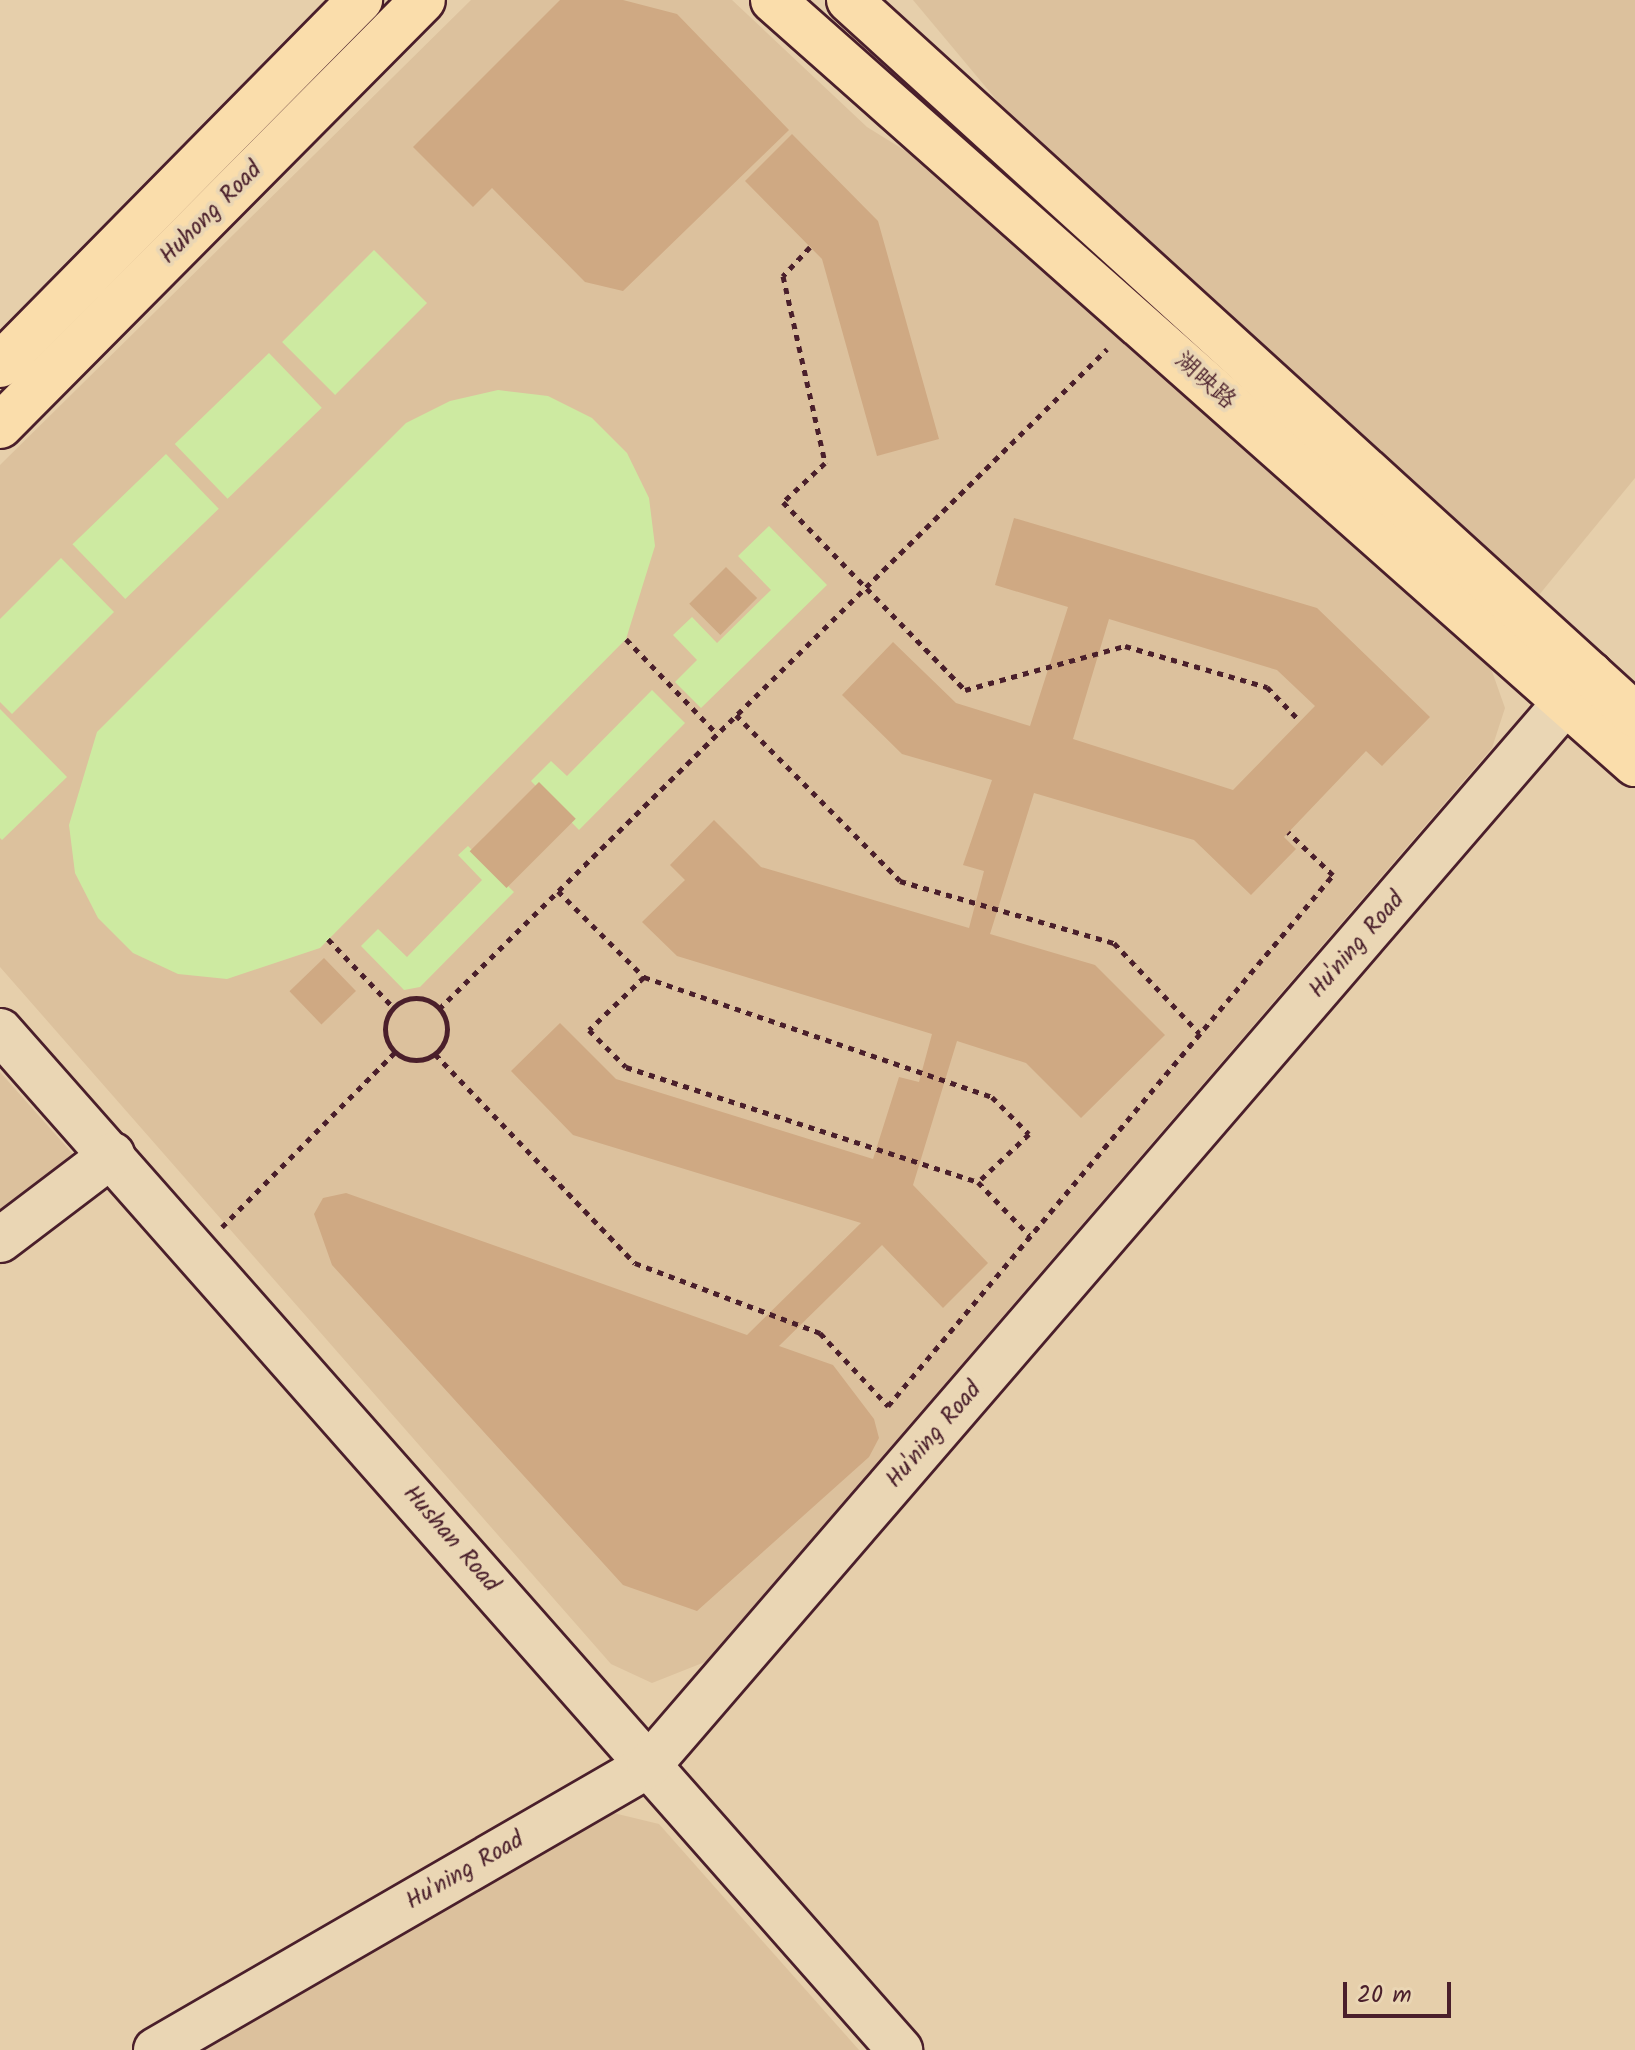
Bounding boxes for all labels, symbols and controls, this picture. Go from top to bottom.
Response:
street label: Huhong Road [154,156,268,270]
street label: 湖映路 [1169,346,1241,416]
street label: Hu'ning Road [1303,886,1411,1004]
street label: Hu'ning Road [880,1376,988,1494]
street label: Hushan Road [397,1480,505,1598]
street label: Hu'ning Road [401,1826,529,1916]
scale bar [1347,1966,1455,2016]
text: 20 m [1357,1976,1412,2015]

